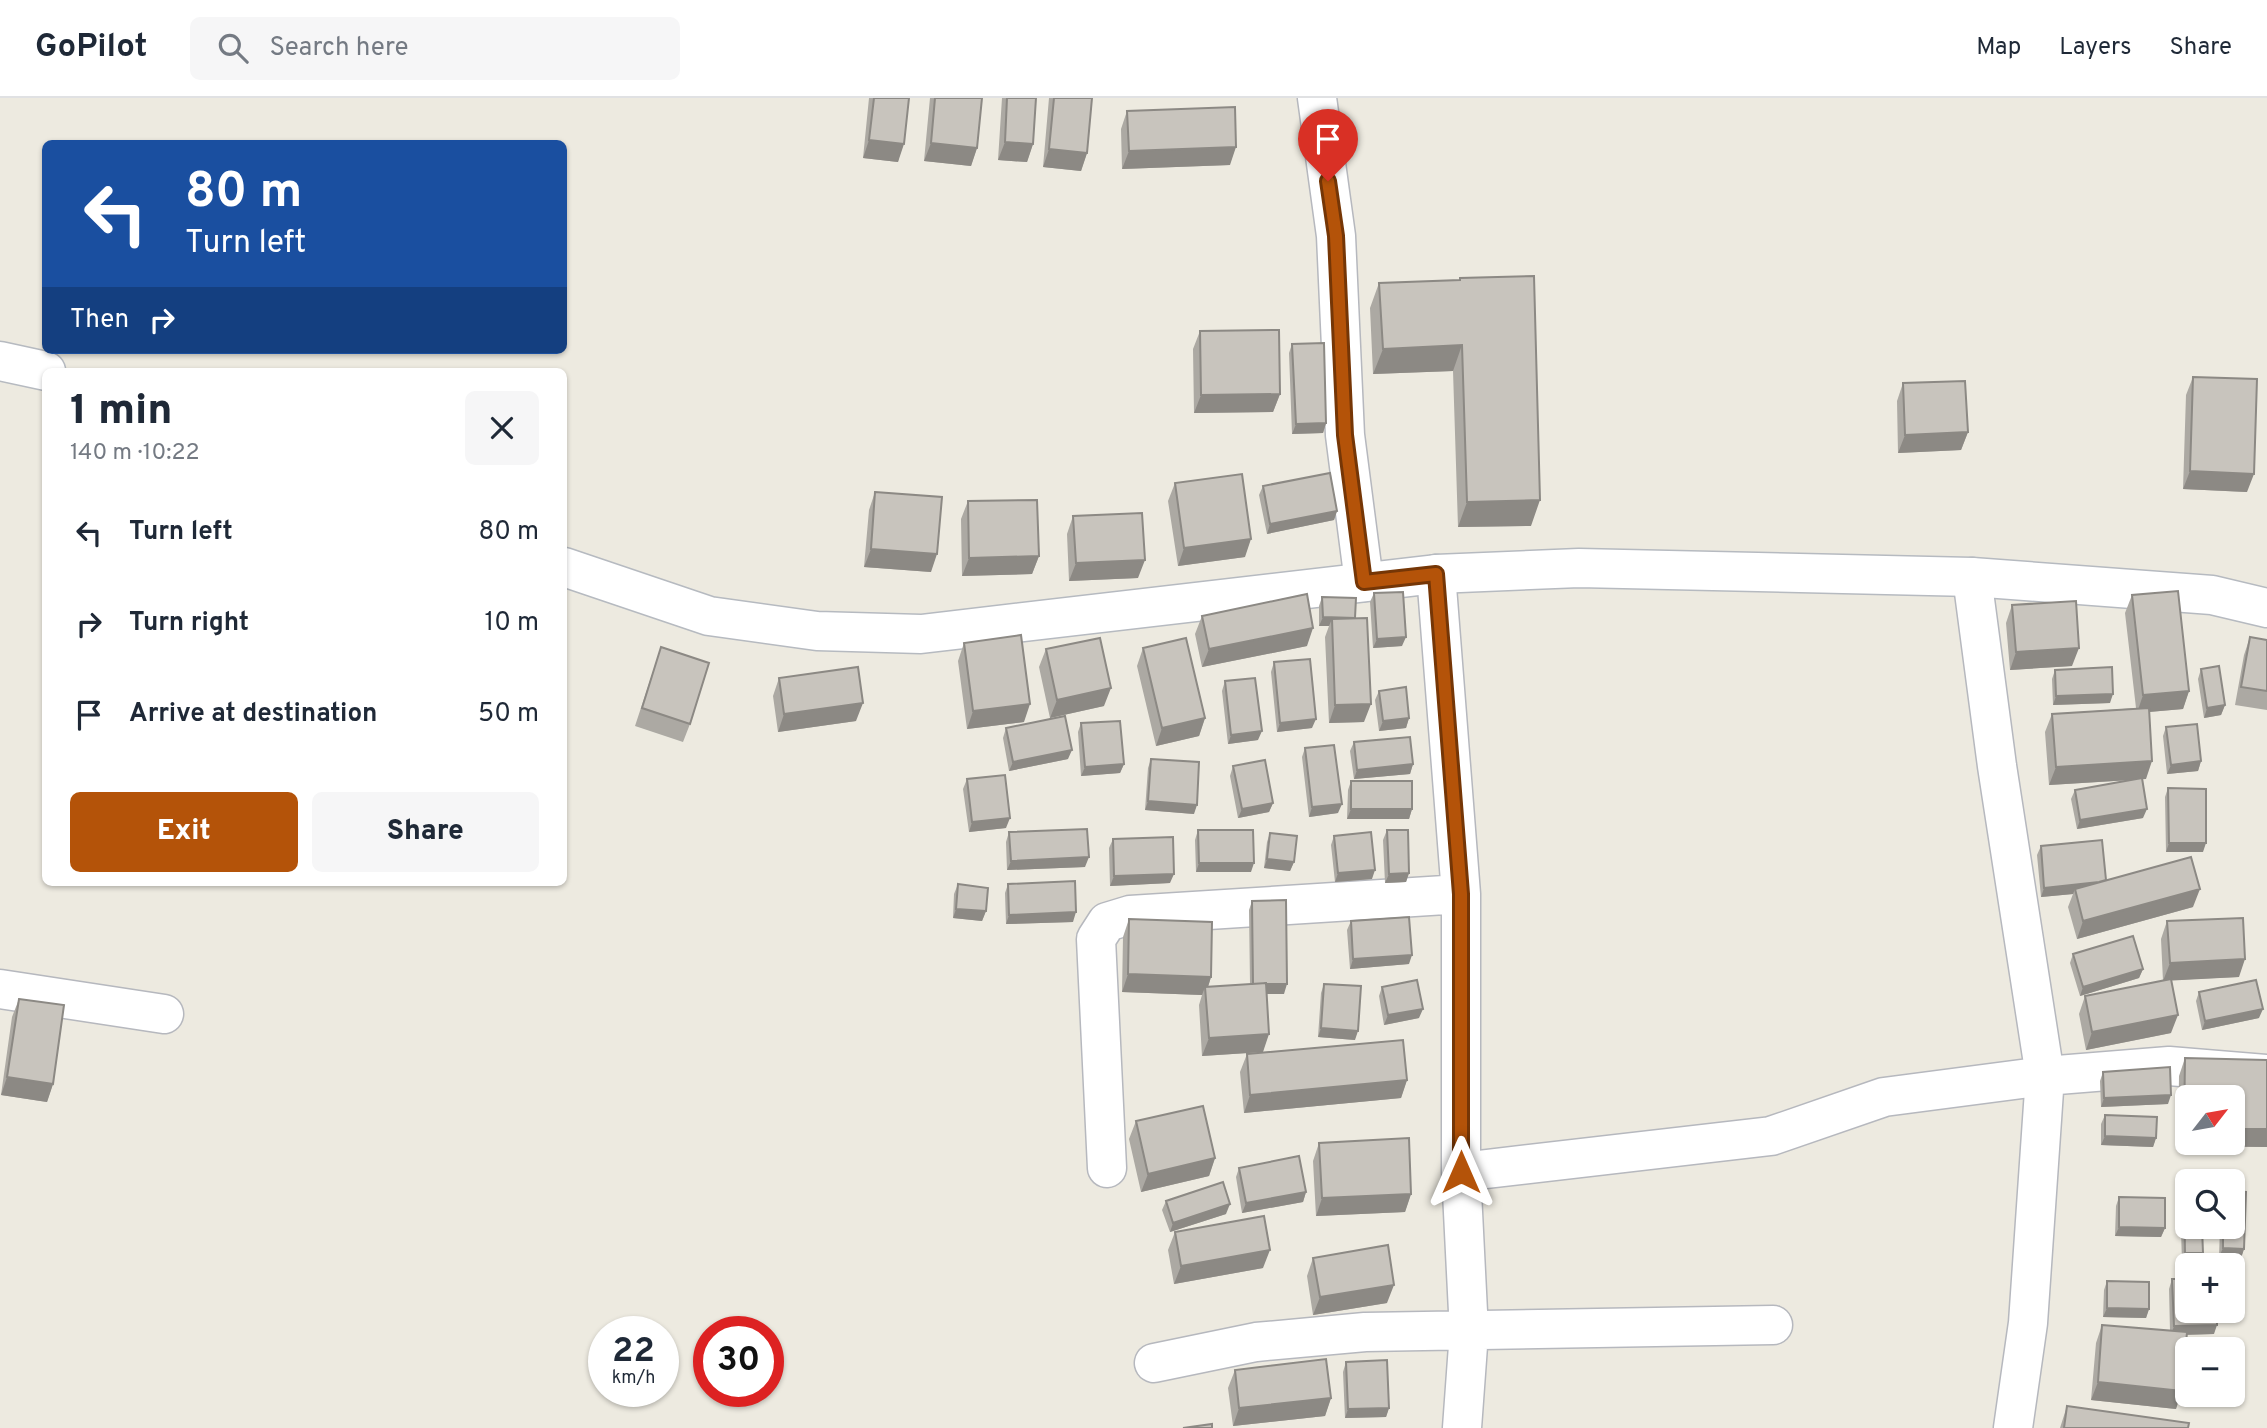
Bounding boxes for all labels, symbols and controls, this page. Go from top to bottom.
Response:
search box [190,17,680,80]
text: GoPilot [35,27,148,69]
icon: search [214,29,252,67]
text: Search here [270,32,408,65]
text: Map [1976,33,2021,63]
text: Layers [2059,33,2131,63]
text: Share [2169,33,2232,63]
pin [1298,109,1358,181]
icon: arrive [1309,120,1347,158]
text: 80 m [185,163,302,225]
icon: left [70,168,161,259]
text: Turn left [185,224,306,264]
icon: right [143,301,181,339]
text: Then [70,304,129,337]
text: 1 min [70,386,173,439]
button: close [465,391,539,465]
text: 140 m · 10:22 [70,439,200,468]
icon: left [70,514,108,552]
text: Turn left [129,516,233,549]
text: 80 m [479,516,539,549]
icon: right [70,605,108,643]
text: Turn right [129,607,249,640]
text: 10 m [484,607,539,640]
icon: arrive [70,696,108,734]
text: Arrive at destination [129,698,377,731]
text: 50 m [478,698,539,731]
button: Exit [70,792,298,872]
button: Share [312,792,539,872]
north arrow [2175,1085,2245,1155]
map controls [2175,1085,2245,1407]
position arrow [1424,1135,1498,1209]
button: search [2175,1169,2245,1239]
button: + [2175,1253,2245,1323]
speed limit sign: 30 [693,1316,784,1407]
text: 22 [612,1330,655,1374]
button: − [2175,1337,2245,1407]
text: km/h [612,1367,655,1390]

